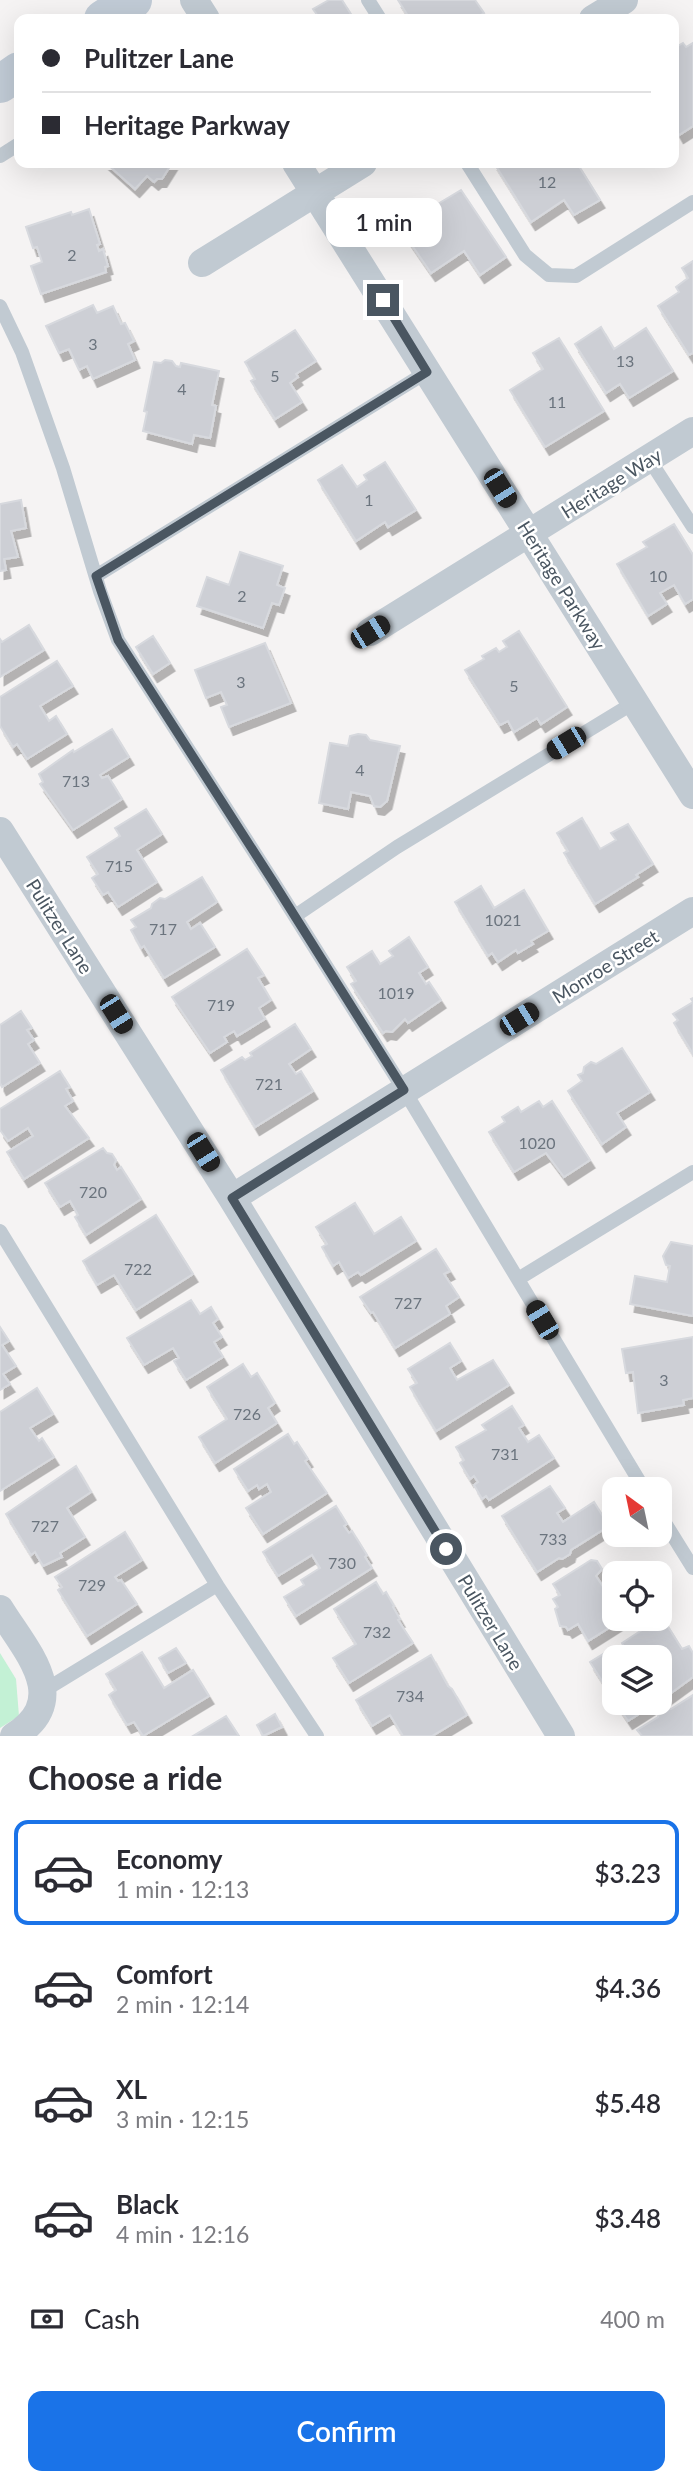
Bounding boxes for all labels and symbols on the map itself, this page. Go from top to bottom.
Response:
house number: 12 [538,172,556,191]
callout: 1 min [325,198,441,247]
house number: 2 [67,245,77,264]
route end [367,284,399,316]
house number: 3 [88,334,98,353]
house number: 13 [616,351,634,370]
house number: 5 [270,366,280,385]
house number: 4 [177,379,187,398]
house number: 11 [548,392,566,411]
street label: Heritage Way [557,443,666,523]
car [480,465,521,511]
house number: 1 [364,490,374,509]
street label: Heritage Parkway [513,516,611,654]
house number: 10 [649,566,667,585]
house number: 2 [237,586,247,605]
car [347,612,394,652]
house number: 3 [236,672,246,691]
house number: 5 [509,676,519,695]
car [543,723,590,763]
house number: 4 [355,760,365,779]
house number: 713 [62,771,90,790]
house number: 715 [105,856,133,875]
street label: Pulitzer Lane [22,874,98,978]
house number: 1021 [484,910,522,929]
house number: 717 [149,919,177,938]
street label: Monroe Street [548,924,663,1008]
house number: 1019 [377,983,415,1002]
car [96,991,137,1037]
house number: 719 [207,995,235,1014]
car [496,999,543,1039]
house number: 721 [255,1074,283,1093]
car [183,1129,224,1175]
house number: 1020 [518,1133,556,1152]
house number: 720 [79,1182,107,1201]
house number: 722 [124,1259,152,1278]
house number: 727 [394,1293,422,1312]
car [523,1297,562,1343]
house number: 3 [659,1370,669,1389]
house number: 726 [233,1404,261,1423]
house number: 731 [491,1444,519,1463]
north arrow [602,1477,672,1547]
house number: 727 [31,1516,59,1535]
house number: 733 [539,1529,567,1548]
route start [430,1533,462,1565]
house number: 730 [328,1553,356,1572]
street label: Pulitzer Lane [453,1570,529,1674]
house number: 729 [78,1575,106,1594]
house number: 732 [363,1622,391,1641]
house number: 734 [396,1686,424,1705]

